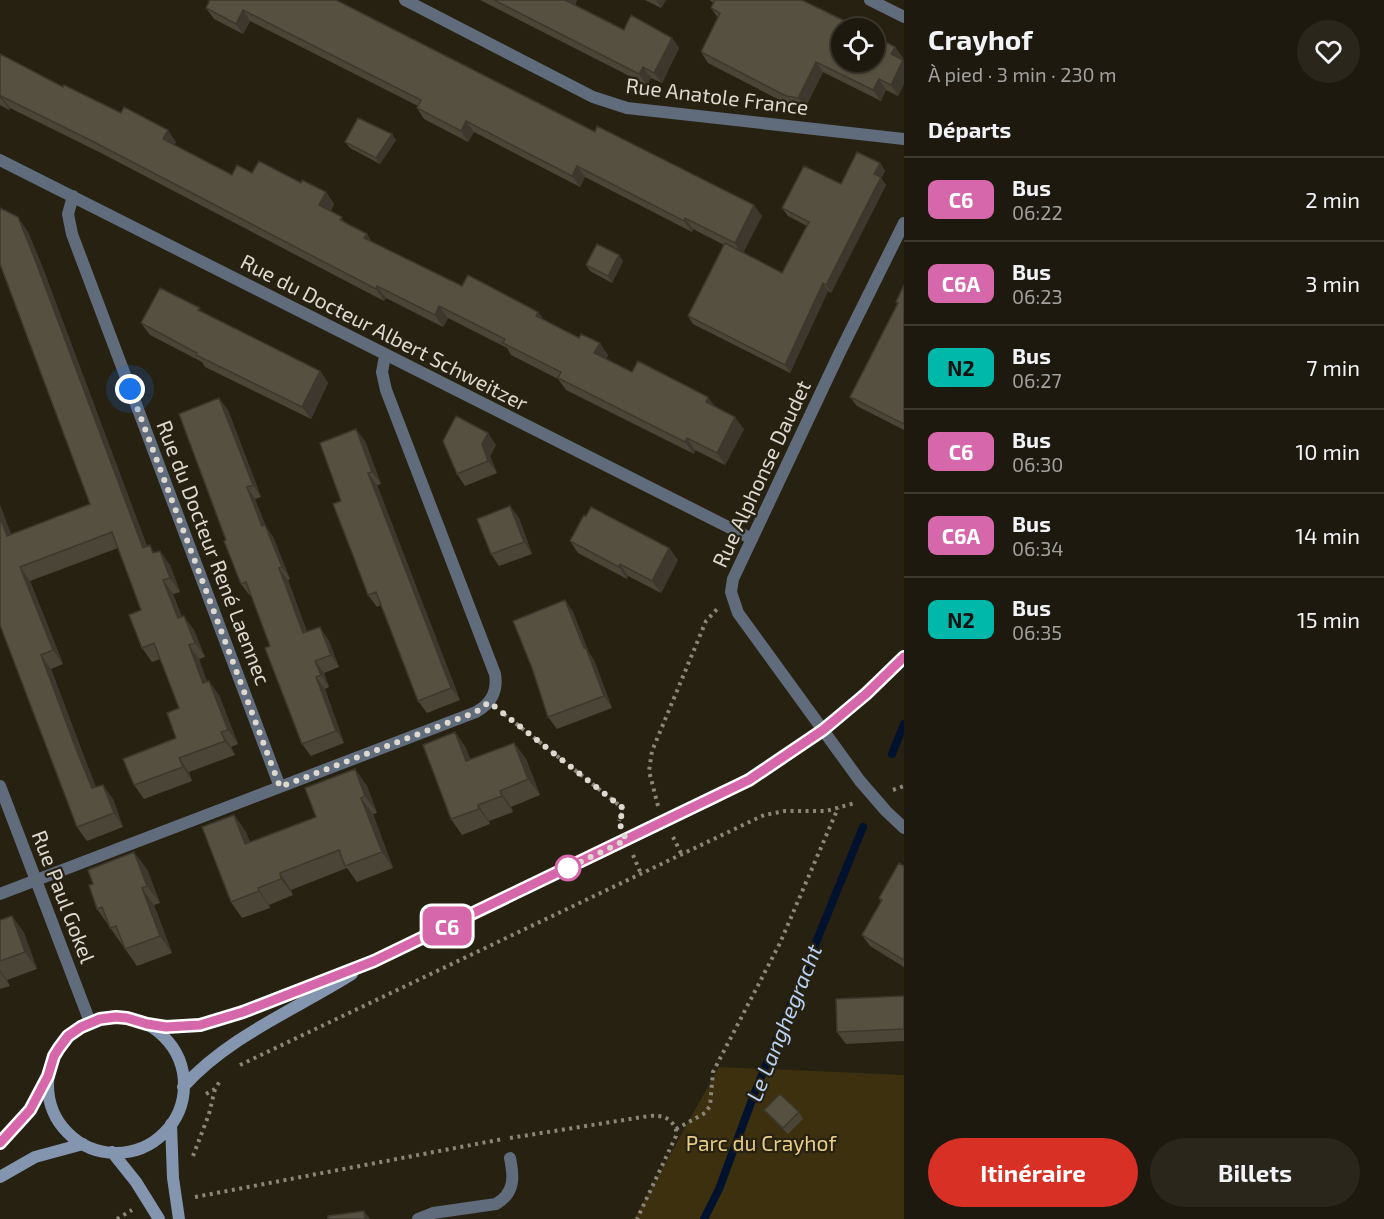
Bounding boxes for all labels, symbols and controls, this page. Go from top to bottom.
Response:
map controls [831,18,885,72]
button: locate [831,18,885,72]
button: heart [1297,20,1360,83]
text: Crayhof [928,22,1033,56]
text: À pied · 3 min · 230 m [928,62,1117,86]
street label: Rue Anatole France [624,72,810,119]
text: Départs [928,116,1011,142]
text: Bus [1012,174,1051,200]
text: 2 min [1305,186,1360,212]
text: C6 [949,187,973,212]
text: 06:22 [1012,200,1063,224]
street label: Rue du Docteur Albert Schweitzer [237,248,533,416]
text: Bus [1012,258,1051,284]
text: 3 min [1305,270,1360,296]
text: C6A [942,271,980,296]
text: 06:23 [1012,284,1063,308]
text: Bus [1012,342,1051,368]
text: 7 min [1306,354,1360,380]
text: N2 [947,355,975,380]
text: 06:27 [1012,368,1062,392]
your location [115,374,145,404]
street label: Rue Alphonse Daudet [706,376,815,571]
street label: Rue du Docteur René Laennec [152,417,277,688]
text: Bus [1012,426,1051,452]
text: 10 min [1296,438,1360,464]
text: C6 [949,439,973,464]
text: 06:30 [1012,452,1063,476]
text: Bus [1012,510,1051,536]
text: 14 min [1295,522,1360,548]
text: C6A [942,523,980,548]
text: 06:34 [1012,536,1064,560]
text: Bus [1012,594,1051,620]
text: 15 min [1297,606,1360,632]
text: N2 [947,607,975,632]
text: 06:35 [1012,620,1062,644]
street label: Rue Paul Gokel [28,827,101,967]
unlabelled marker [555,855,581,881]
line badge: C6 [420,906,474,946]
text: C6 [435,914,459,939]
water label: Le Langhegracht [740,940,827,1105]
park label: Parc du Crayhof [686,1130,837,1155]
button: Itinéraire [928,1138,1138,1207]
button: Billets [1150,1138,1360,1207]

